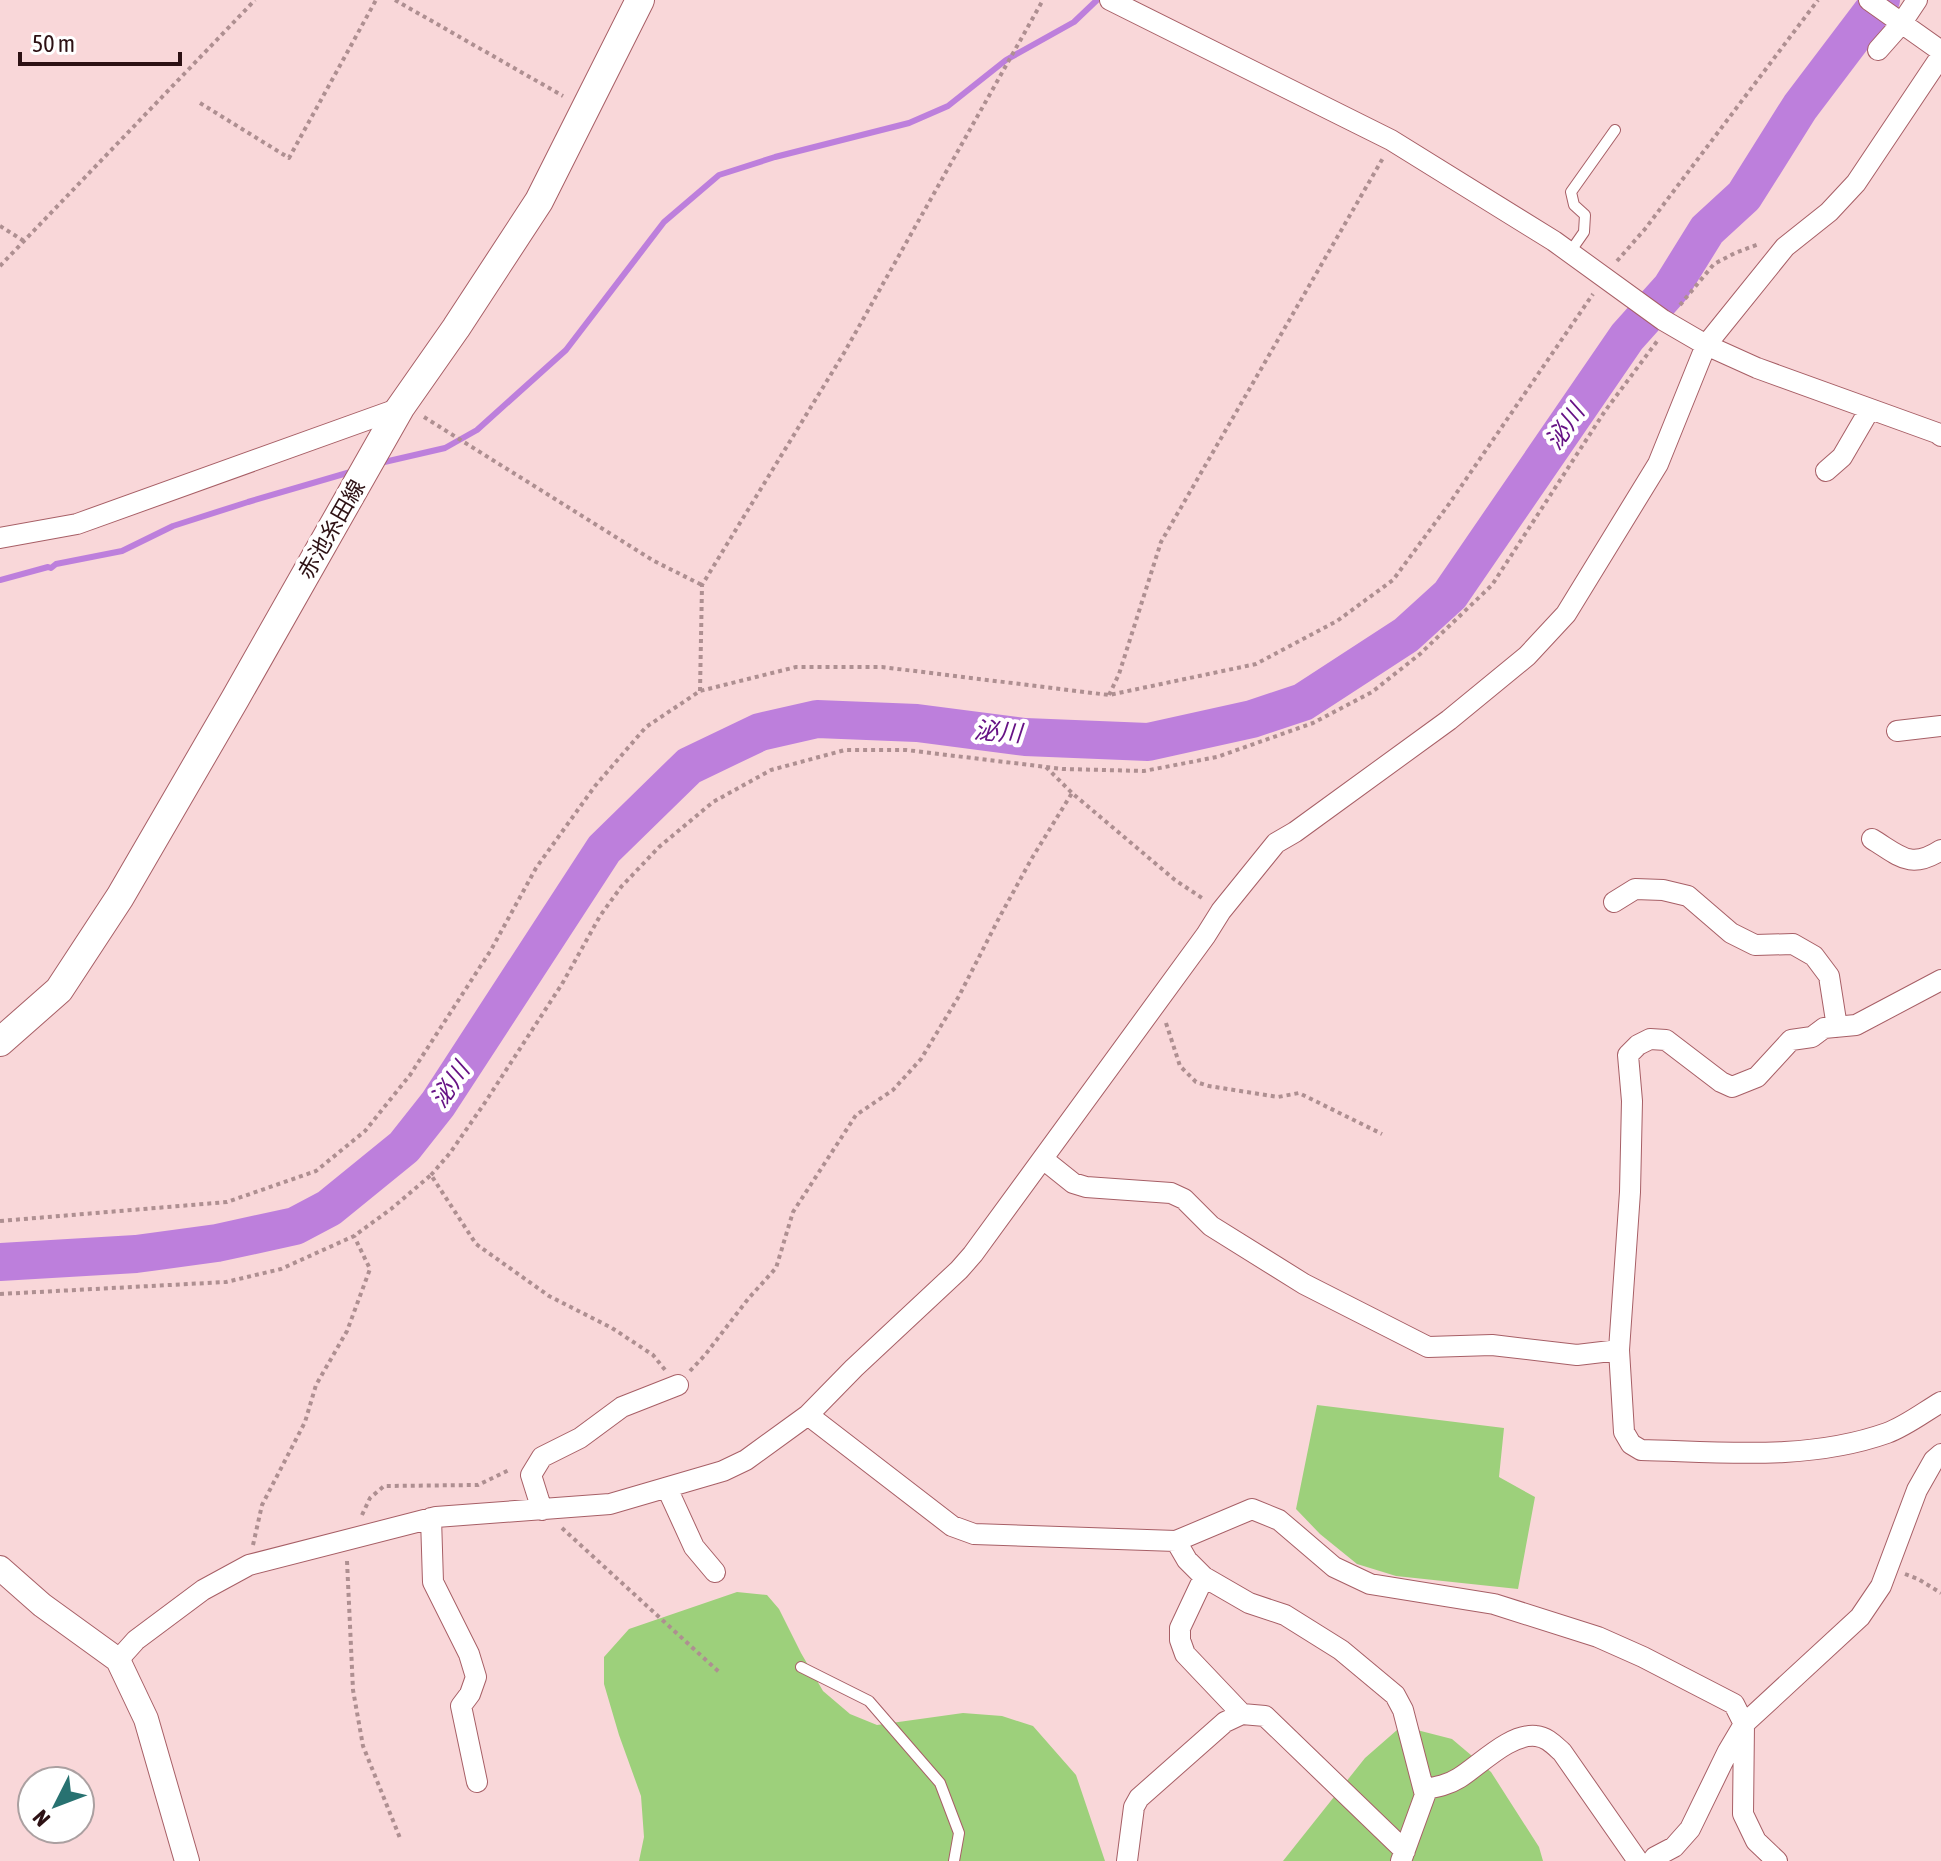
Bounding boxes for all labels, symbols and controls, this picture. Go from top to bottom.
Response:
scale bar [20,16,180,66]
text: 50 m [32,30,75,57]
water label: 泌川 [1540,397,1591,454]
street label: 赤池糸田線 [292,475,370,583]
water label: 泌川 [973,716,1026,747]
water label: 泌川 [425,1055,476,1112]
north arrow [16,1765,96,1845]
text: N [27,1805,55,1832]

